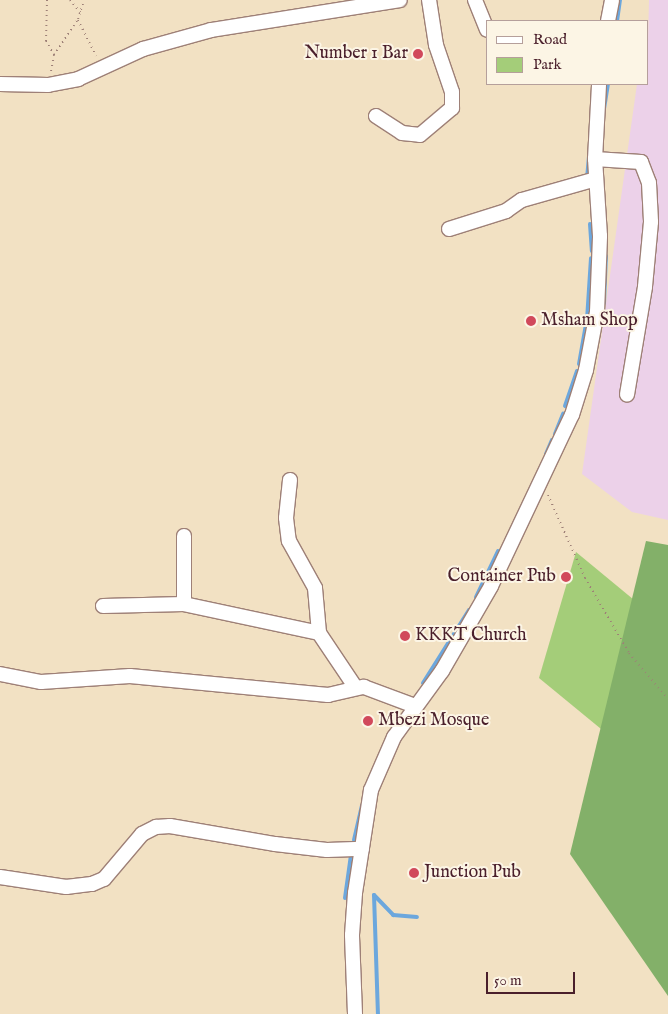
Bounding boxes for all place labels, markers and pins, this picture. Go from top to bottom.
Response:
place label: Number 1 Bar [304,43,408,65]
marker: Number 1 Bar [412,48,424,60]
place label: Msham Shop [541,310,638,332]
marker: Msham Shop [525,315,537,327]
place label: Container Pub [447,566,556,588]
marker: Container Pub [560,571,572,583]
place label: KKKT Church [415,625,527,647]
marker: KKKT Church [399,630,411,642]
place label: Mbezi Mosque [378,710,489,732]
marker: Mbezi Mosque [362,715,374,727]
place label: Junction Pub [424,862,521,884]
marker: Junction Pub [408,867,420,879]

